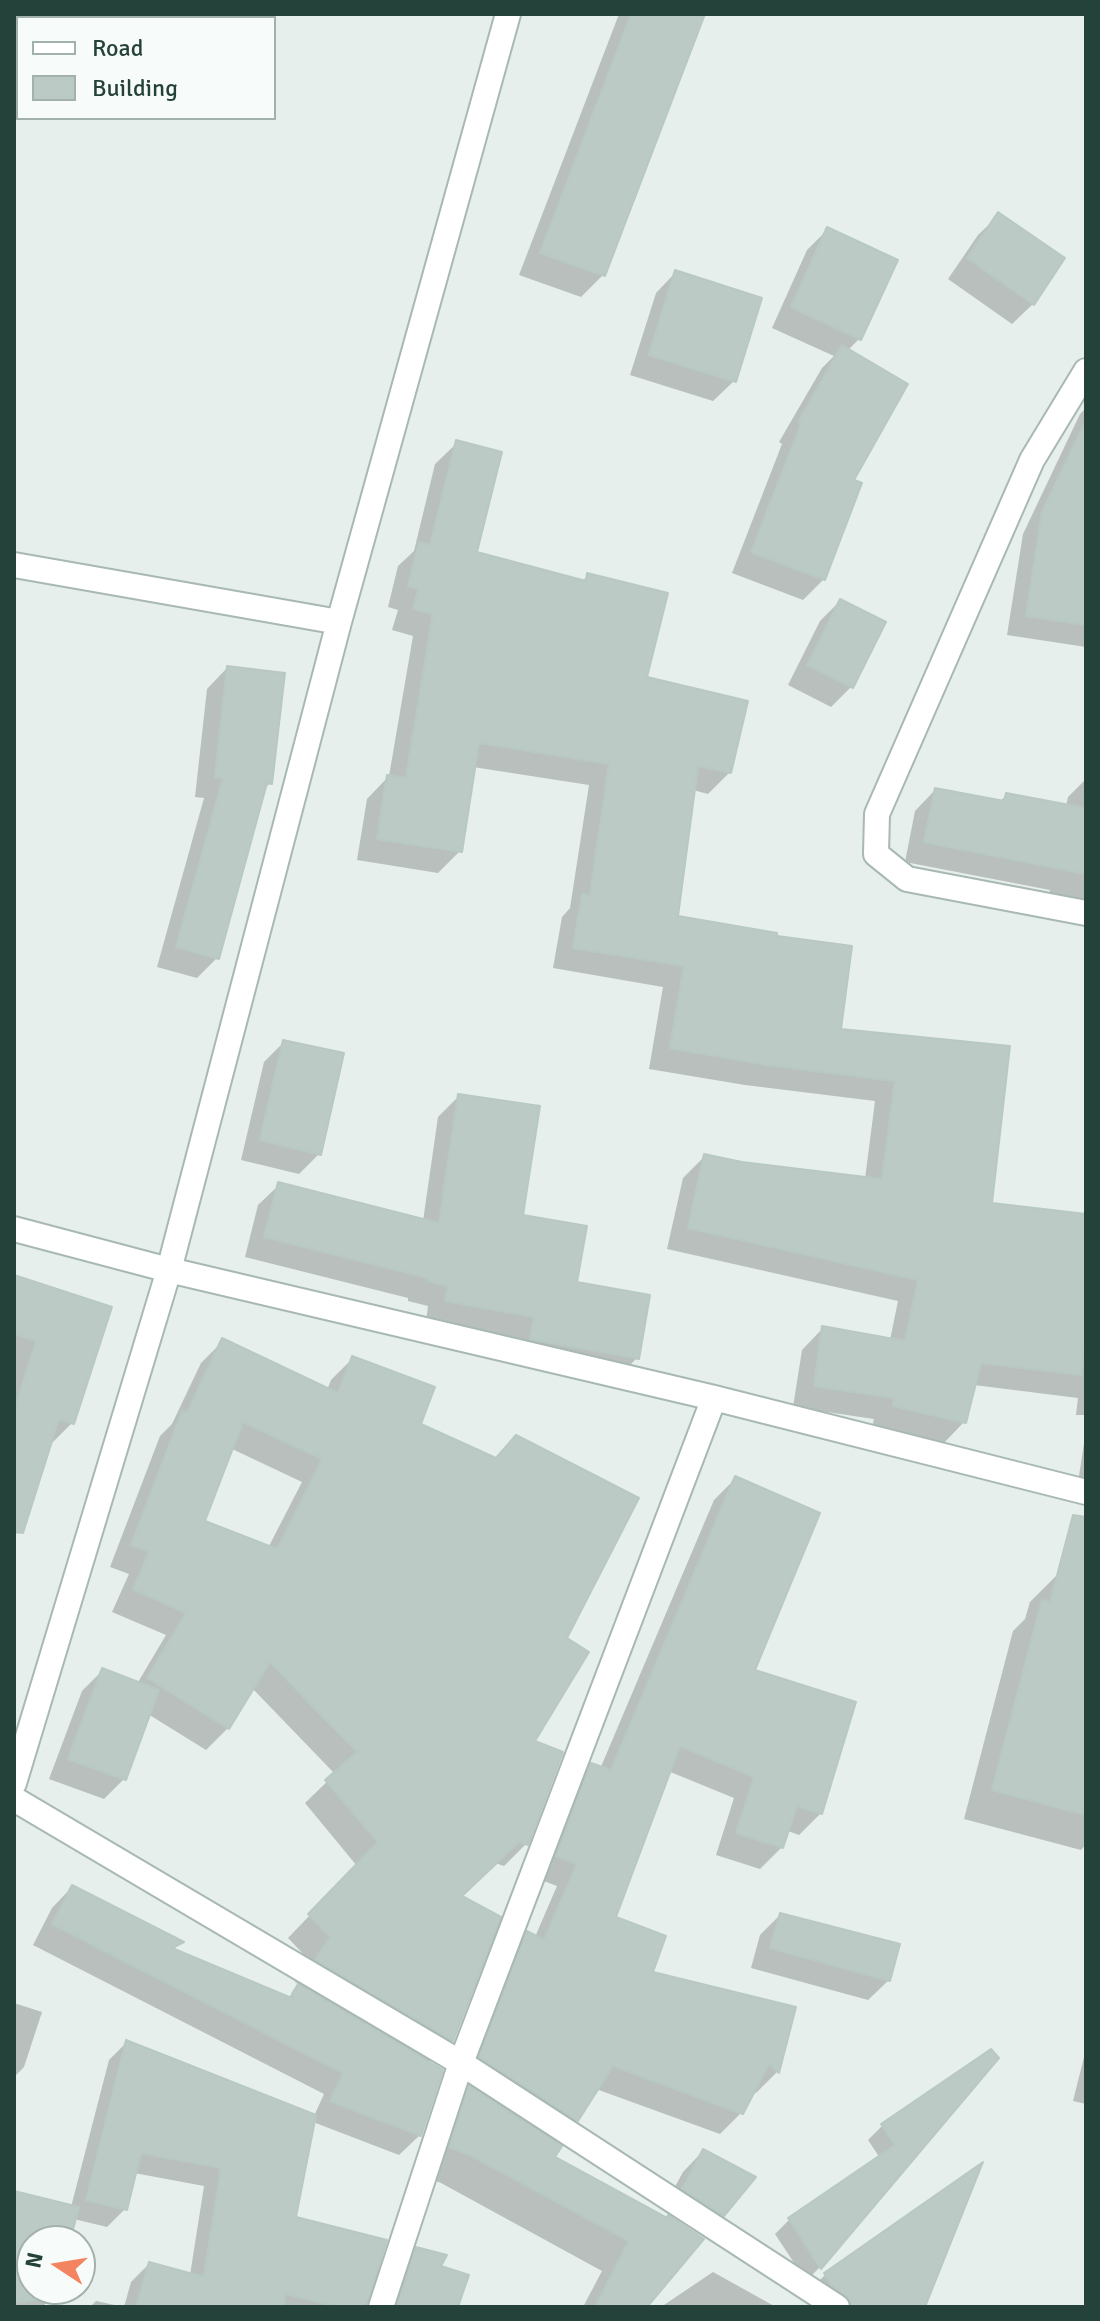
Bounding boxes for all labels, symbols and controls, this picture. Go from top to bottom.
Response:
legend [16,16,276,120]
text: Road [92,33,143,63]
text: Building [92,73,178,103]
north arrow [16,2225,96,2305]
text: N [19,2250,49,2271]

